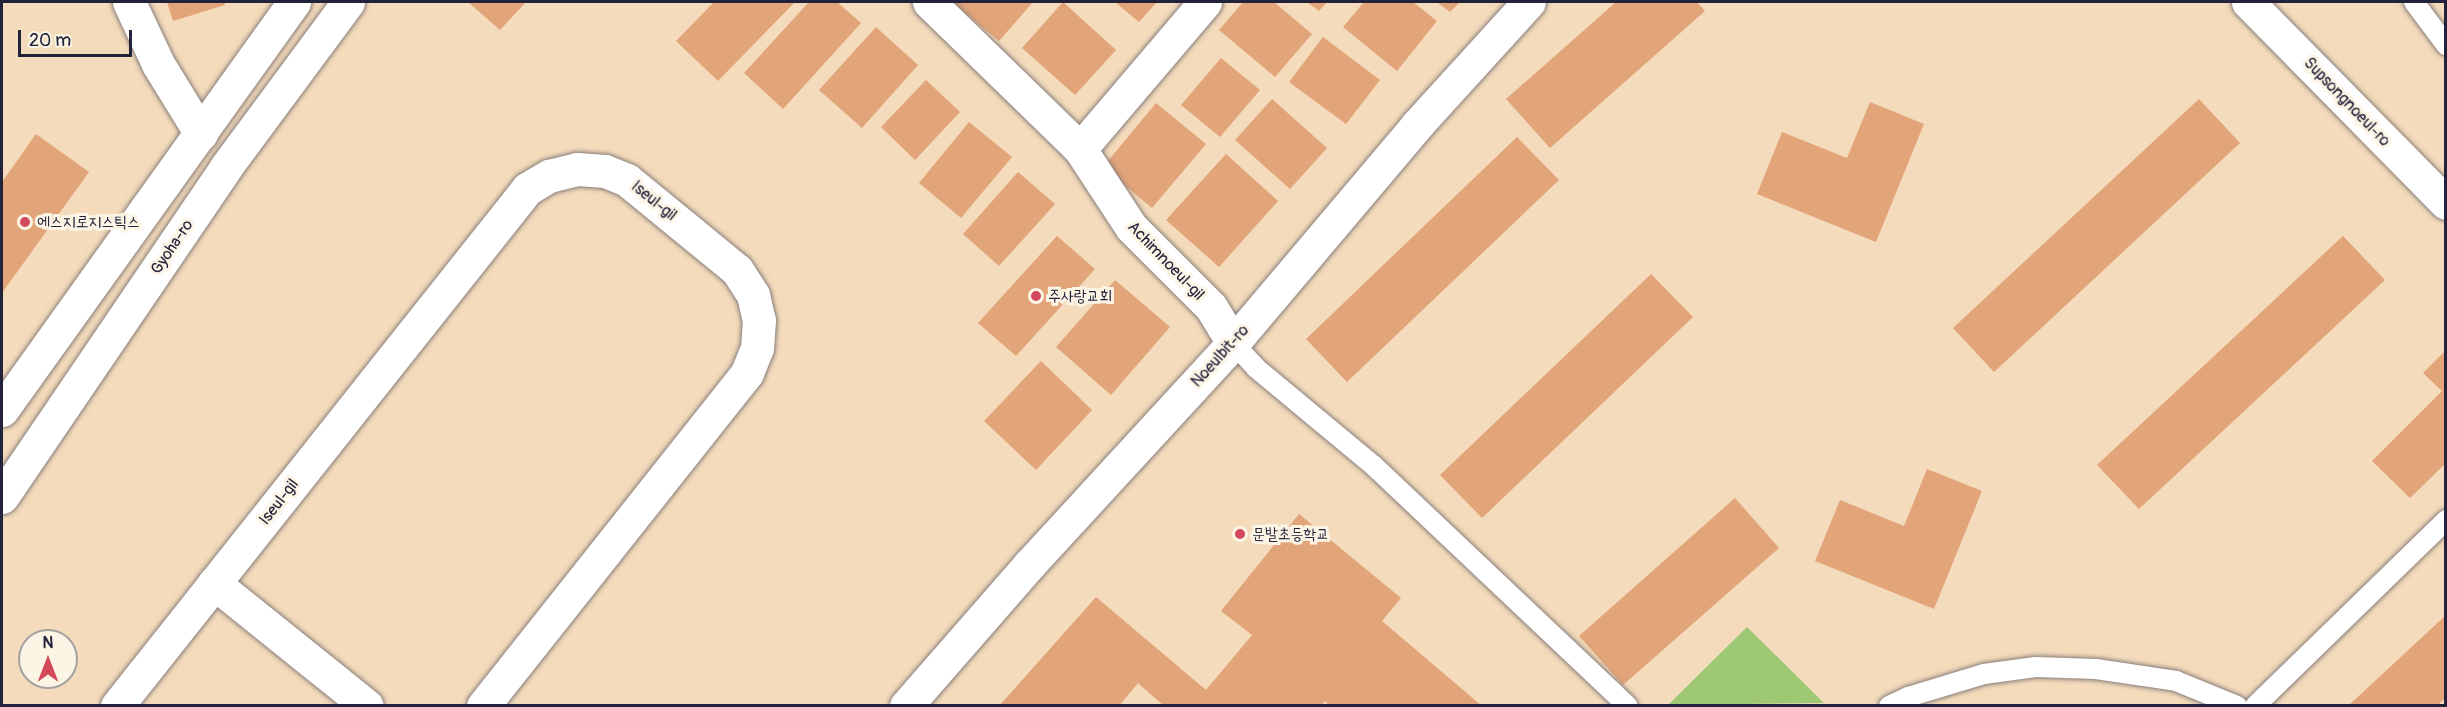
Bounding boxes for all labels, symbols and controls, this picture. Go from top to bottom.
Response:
scale bar [21,18,135,56]
text: 20 m [29,29,71,52]
street label: Supsongnoeul-ro [2300,54,2394,150]
street label: Iseul-gil [627,177,681,225]
place label: 에스지로지스틱스 [37,212,140,232]
marker: 에스지로지스틱스 [18,215,32,229]
street label: Gyoha-ro [147,216,197,278]
street label: Achimnoeul-gil [1124,218,1208,304]
place label: 주사랑교회 [1048,286,1112,306]
marker: 주사랑교회 [1029,289,1043,303]
street label: Noeulbit-ro [1187,321,1253,391]
street label: Iseul-gil [255,475,303,529]
place label: 문발초등학교 [1252,524,1329,544]
marker: 문발초등학교 [1233,527,1247,541]
north arrow [18,629,78,689]
text: N [43,633,53,653]

